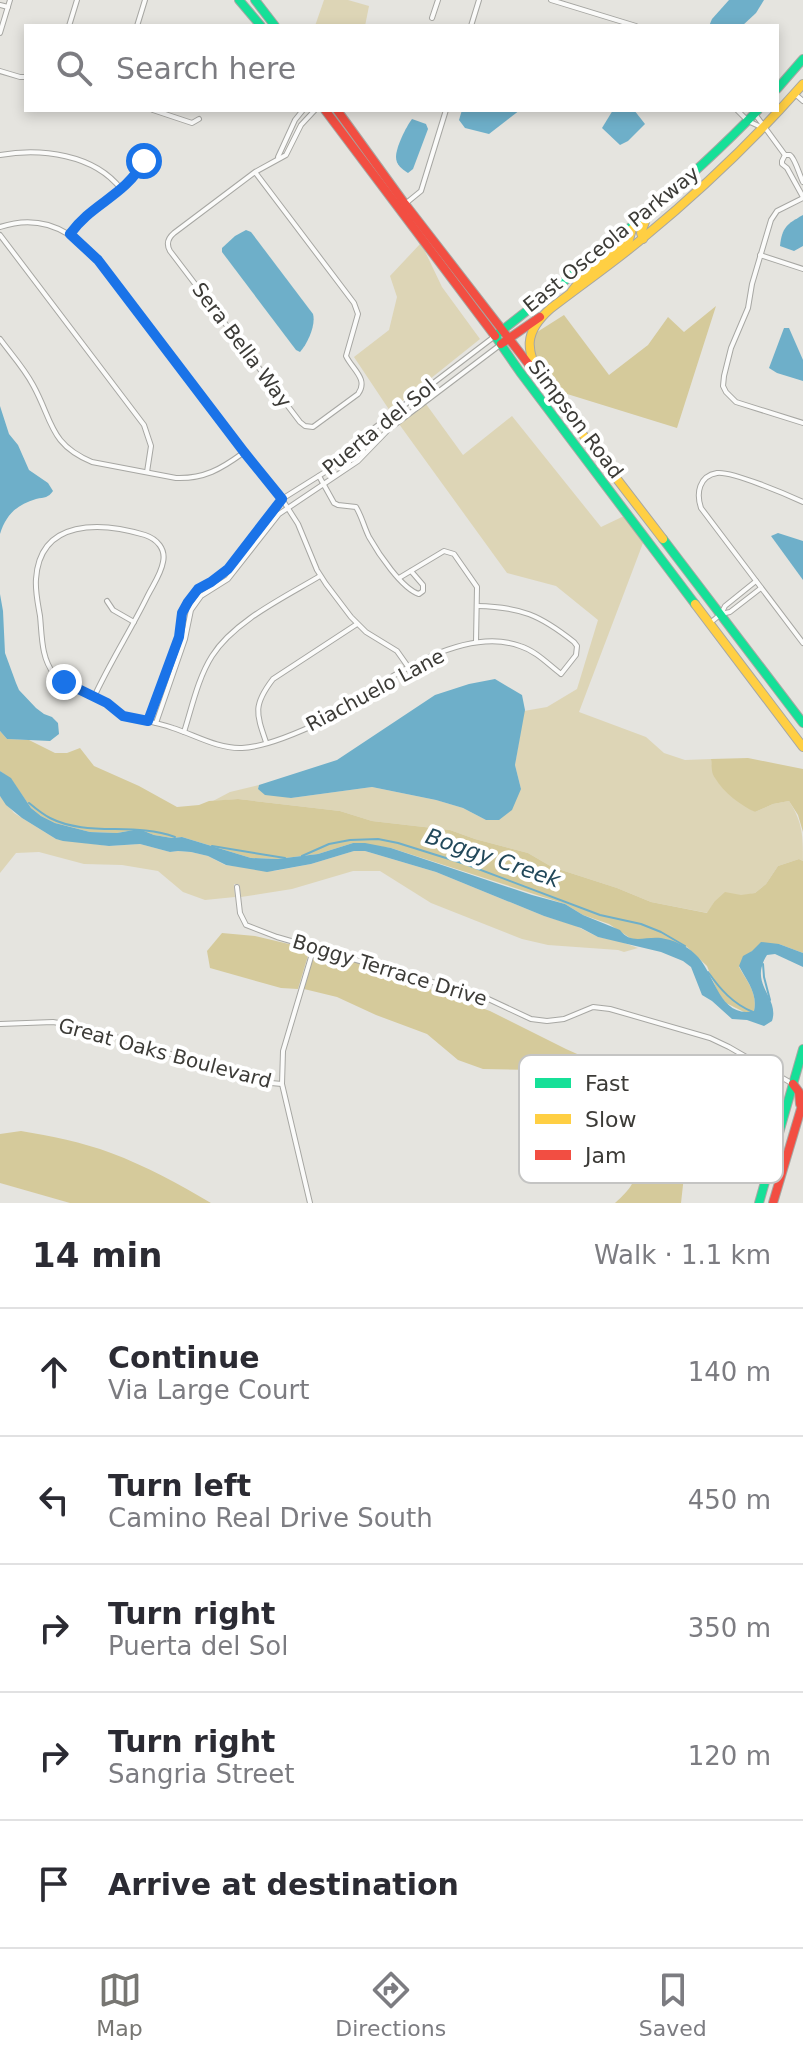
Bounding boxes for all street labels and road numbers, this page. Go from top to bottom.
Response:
street label: East Osceola Parkway [518,161,704,317]
street label: Sera Bella Way [187,278,297,412]
street label: Simpson Road [524,355,628,483]
street label: Puerta del Sol [318,374,440,480]
street label: Riachuelo Lane [302,644,448,736]
street label: Boggy Terrace Drive [290,929,490,1011]
street label: Great Oaks Boulevard [56,1013,274,1093]

